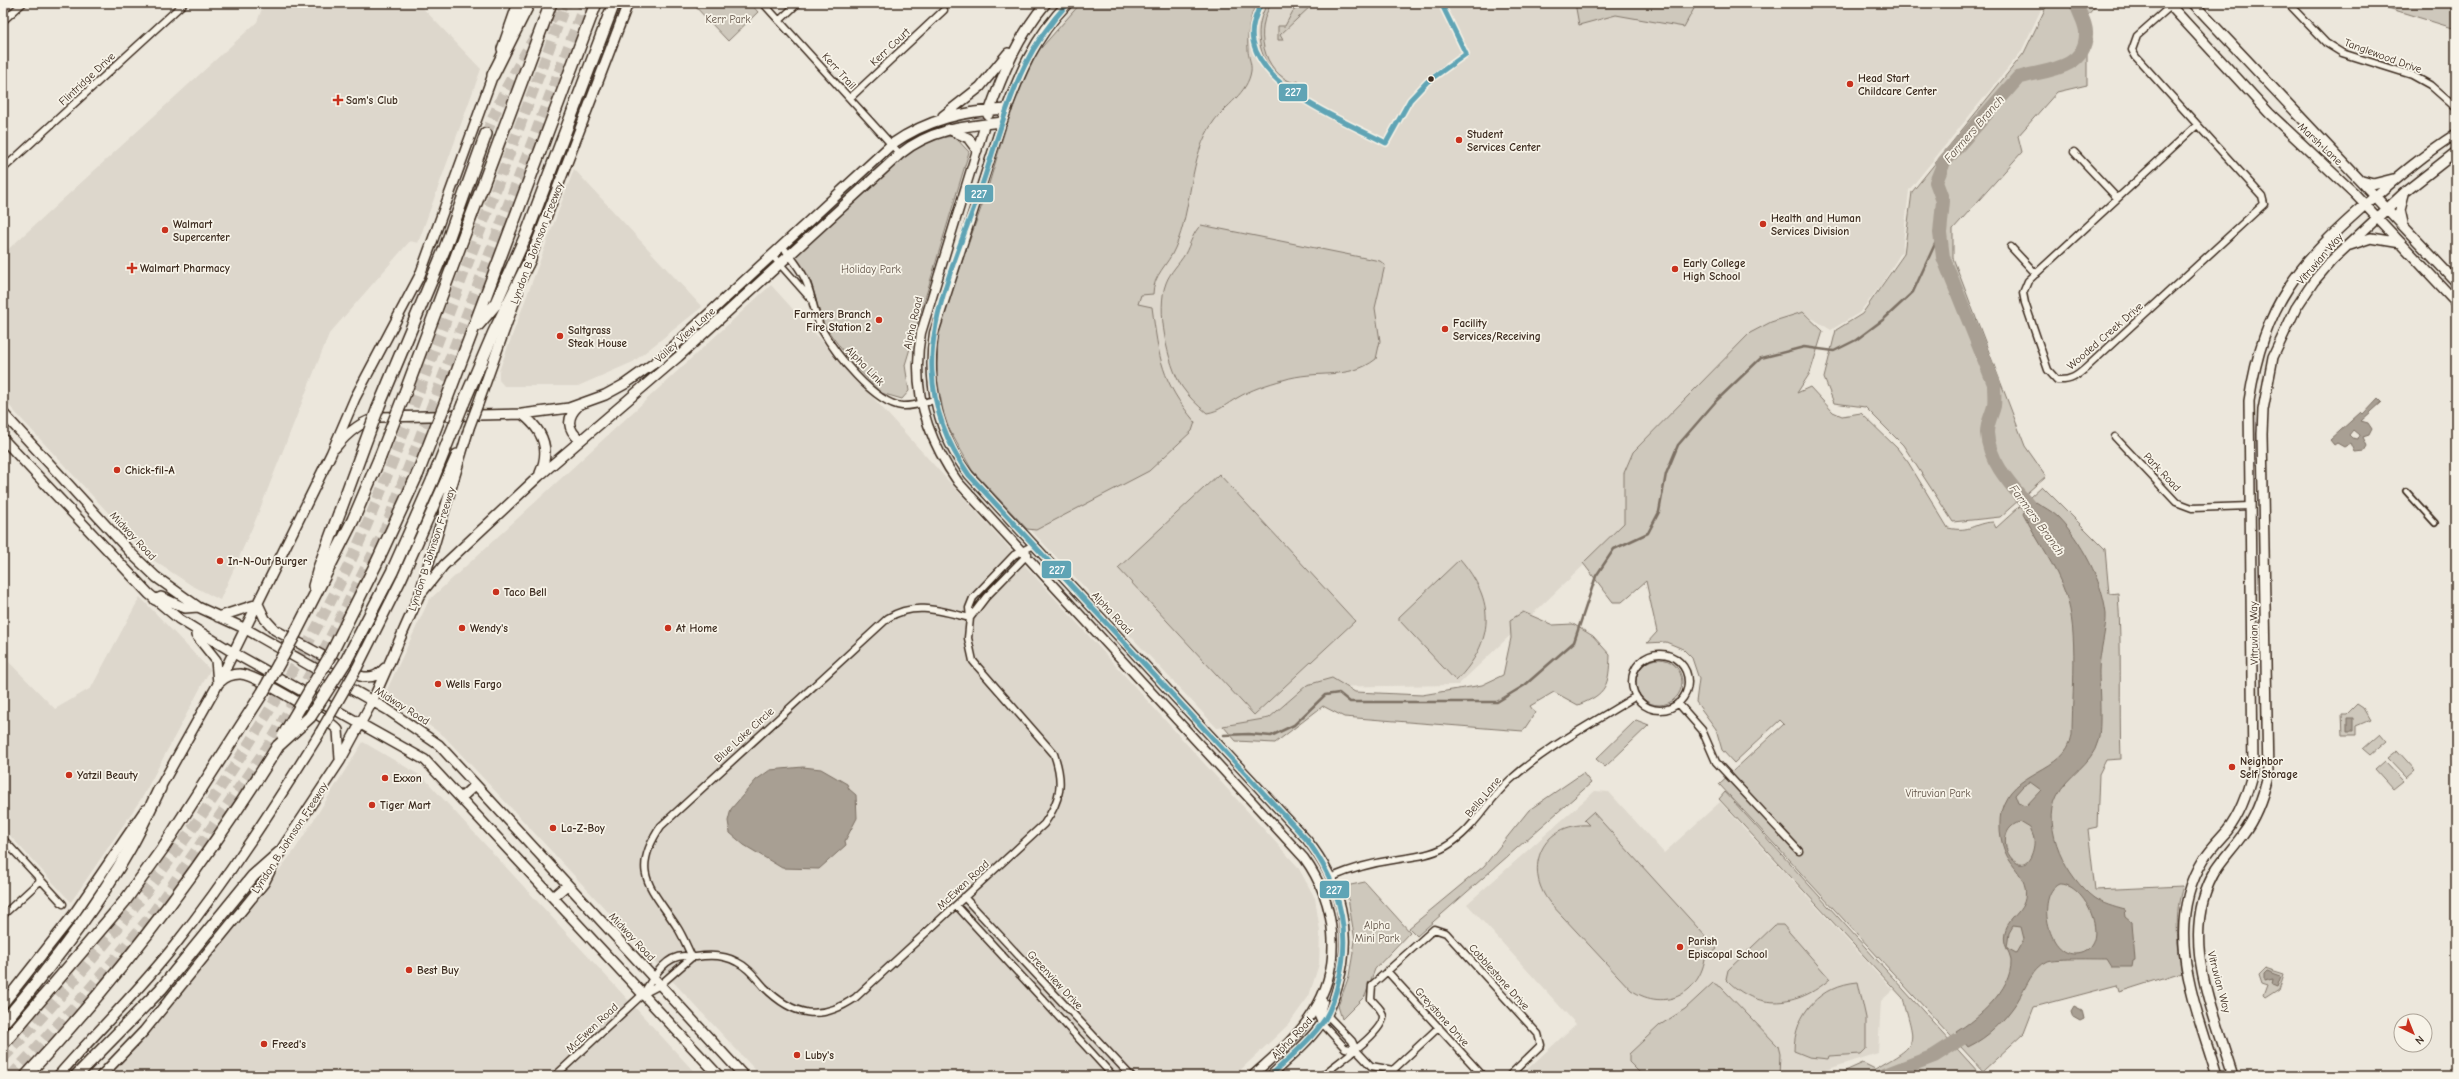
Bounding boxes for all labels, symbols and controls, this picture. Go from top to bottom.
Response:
park label: Kerr Park [705,13,751,26]
street label: Kerr Court [867,25,913,69]
street label: Tanglewood Drive [2343,36,2424,76]
street label: Flintridge Drive [56,49,118,108]
street label: Kerr Trail [819,50,859,92]
place label: Head Start Childcare Center [1858,72,1937,98]
unlabelled marker [1426,74,1436,84]
marker: Head Start Childcare Center [1845,79,1855,89]
line badge: 227 [1278,83,1308,102]
text: 227 [1285,86,1301,99]
water label: Farmers Branch [1941,93,2007,165]
place label: Sam's Club [346,94,398,107]
marker: Sam's Club [333,95,343,105]
street label: Marsh Lane [2295,120,2345,168]
place label: Student Services Center [1467,128,1541,154]
marker: Student Services Center [1454,135,1464,145]
street label: Lyndon B Johnson Freeway [508,180,566,306]
line badge: 227 [964,184,994,203]
text: 227 [971,188,987,201]
place label: Health and Human Services Division [1771,212,1861,238]
place label: Walmart Supercenter [173,218,230,244]
marker: Health and Human Services Division [1758,219,1768,229]
marker: Walmart Supercenter [160,225,170,235]
street label: Vitruvian Way [2294,231,2346,287]
place label: Early College High School [1683,257,1746,283]
place label: Walmart Pharmacy [140,262,230,275]
marker: Walmart Pharmacy [127,263,137,273]
park label: Holiday Park [841,263,902,276]
marker: Early College High School [1670,264,1680,274]
street label: Alpha Road [901,295,925,351]
street label: Wooded Creek Drive [2064,299,2146,372]
street label: Valley View Lane [652,304,718,365]
place label: Farmers Branch Fire Station 2 [794,308,872,334]
marker: Farmers Branch Fire Station 2 [874,315,884,325]
place label: Facility Services/Receiving [1453,317,1541,343]
place label: Saltgrass Steak House [568,324,628,350]
marker: Facility Services/Receiving [1440,324,1450,334]
marker: Saltgrass Steak House [555,331,565,341]
street label: Alpha Link [843,344,887,389]
street label: Park Road [2141,450,2183,494]
place label: Chick-fil-A [125,464,175,477]
marker: Chick-fil-A [112,465,122,475]
water label: Farmers Branch [2007,482,2067,558]
street label: Lyndon B Johnson Freeway [406,485,458,613]
street label: Midway Road [107,509,159,563]
place label: In-N-Out Burger [228,555,308,568]
marker: In-N-Out Burger [215,556,225,566]
line badge: 227 [1041,560,1072,579]
text: 227 [1049,564,1065,577]
place label: Taco Bell [504,586,547,599]
marker: Taco Bell [491,587,501,597]
street label: Alpha Road [1089,589,1135,637]
street label: Vitruvian Way [2247,601,2261,665]
place label: Wendy's [470,622,508,635]
place label: At Home [676,622,718,635]
marker: Wendy's [457,623,467,633]
marker: At Home [663,623,673,633]
place label: Wells Fargo [446,678,502,691]
marker: Wells Fargo [433,679,443,689]
street label: Midway Road [372,684,432,728]
street label: Blue Lake Circle [711,704,777,765]
place label: Neighbor Self Storage [2240,755,2298,781]
marker: Neighbor Self Storage [2227,762,2237,772]
place label: Yatzil Beauty [77,769,138,782]
marker: Yatzil Beauty [64,770,74,780]
place label: Exxon [393,772,422,785]
marker: Exxon [380,773,390,783]
street label: Bella Lane [1462,774,1504,820]
street label: Lyndon B Johnson Freeway [249,780,331,896]
park label: Vitruvian Park [1905,787,1971,800]
place label: Tiger Mart [380,799,431,812]
marker: Tiger Mart [367,800,377,810]
place label: La-Z-Boy [561,822,605,835]
marker: La-Z-Boy [548,823,558,833]
street label: McEwen Road [934,857,992,912]
line badge: 227 [1319,880,1350,899]
text: 227 [1326,884,1342,897]
street label: Midway Road [606,910,658,964]
park label: Alpha Mini Park [1354,919,1400,945]
place label: Parish Episcopal School [1688,935,1767,961]
street label: Cobblestone Drive [1466,941,1532,1013]
marker: Parish Episcopal School [1675,942,1685,952]
street label: Greenview Drive [1024,948,1086,1012]
street label: Vitruvian Way [2205,950,2234,1014]
place label: Best Buy [417,964,459,977]
marker: Best Buy [404,965,414,975]
street label: Greystone Drive [1412,985,1472,1049]
street label: McEwen Road [563,1000,621,1055]
north arrow [2393,1013,2433,1053]
street label: Alpha Road [1269,1014,1315,1062]
text: N [2412,1033,2427,1047]
place label: Freed's [272,1038,306,1051]
marker: Freed's [259,1039,269,1049]
place label: Luby's [805,1049,834,1062]
marker: Luby's [792,1050,802,1060]

